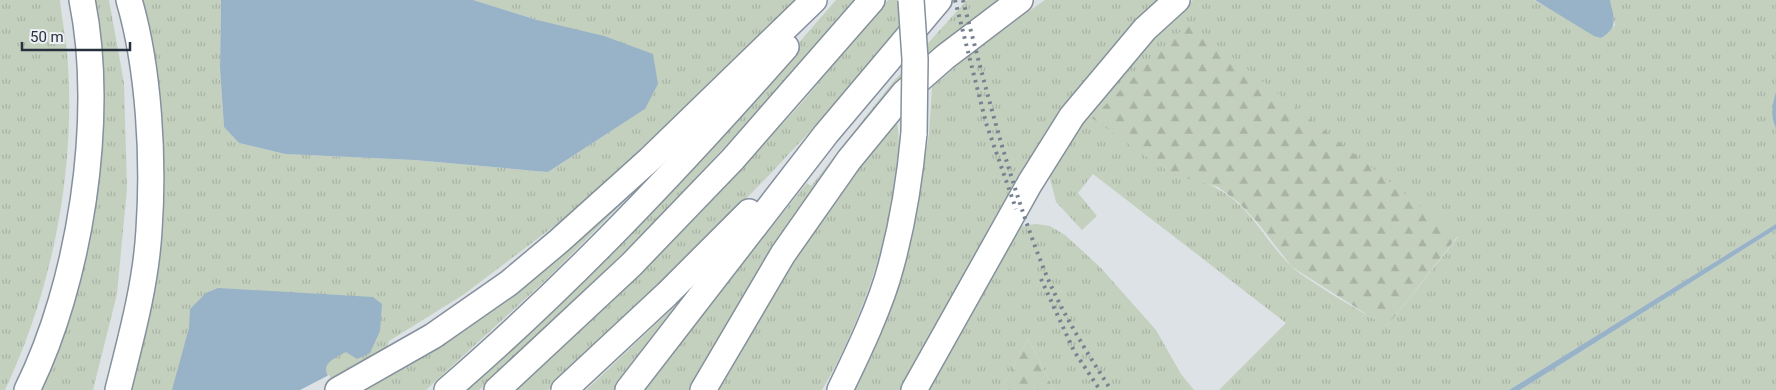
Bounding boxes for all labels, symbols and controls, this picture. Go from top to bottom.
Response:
scale bar [22,20,130,52]
text: 50 m [30,28,64,46]

